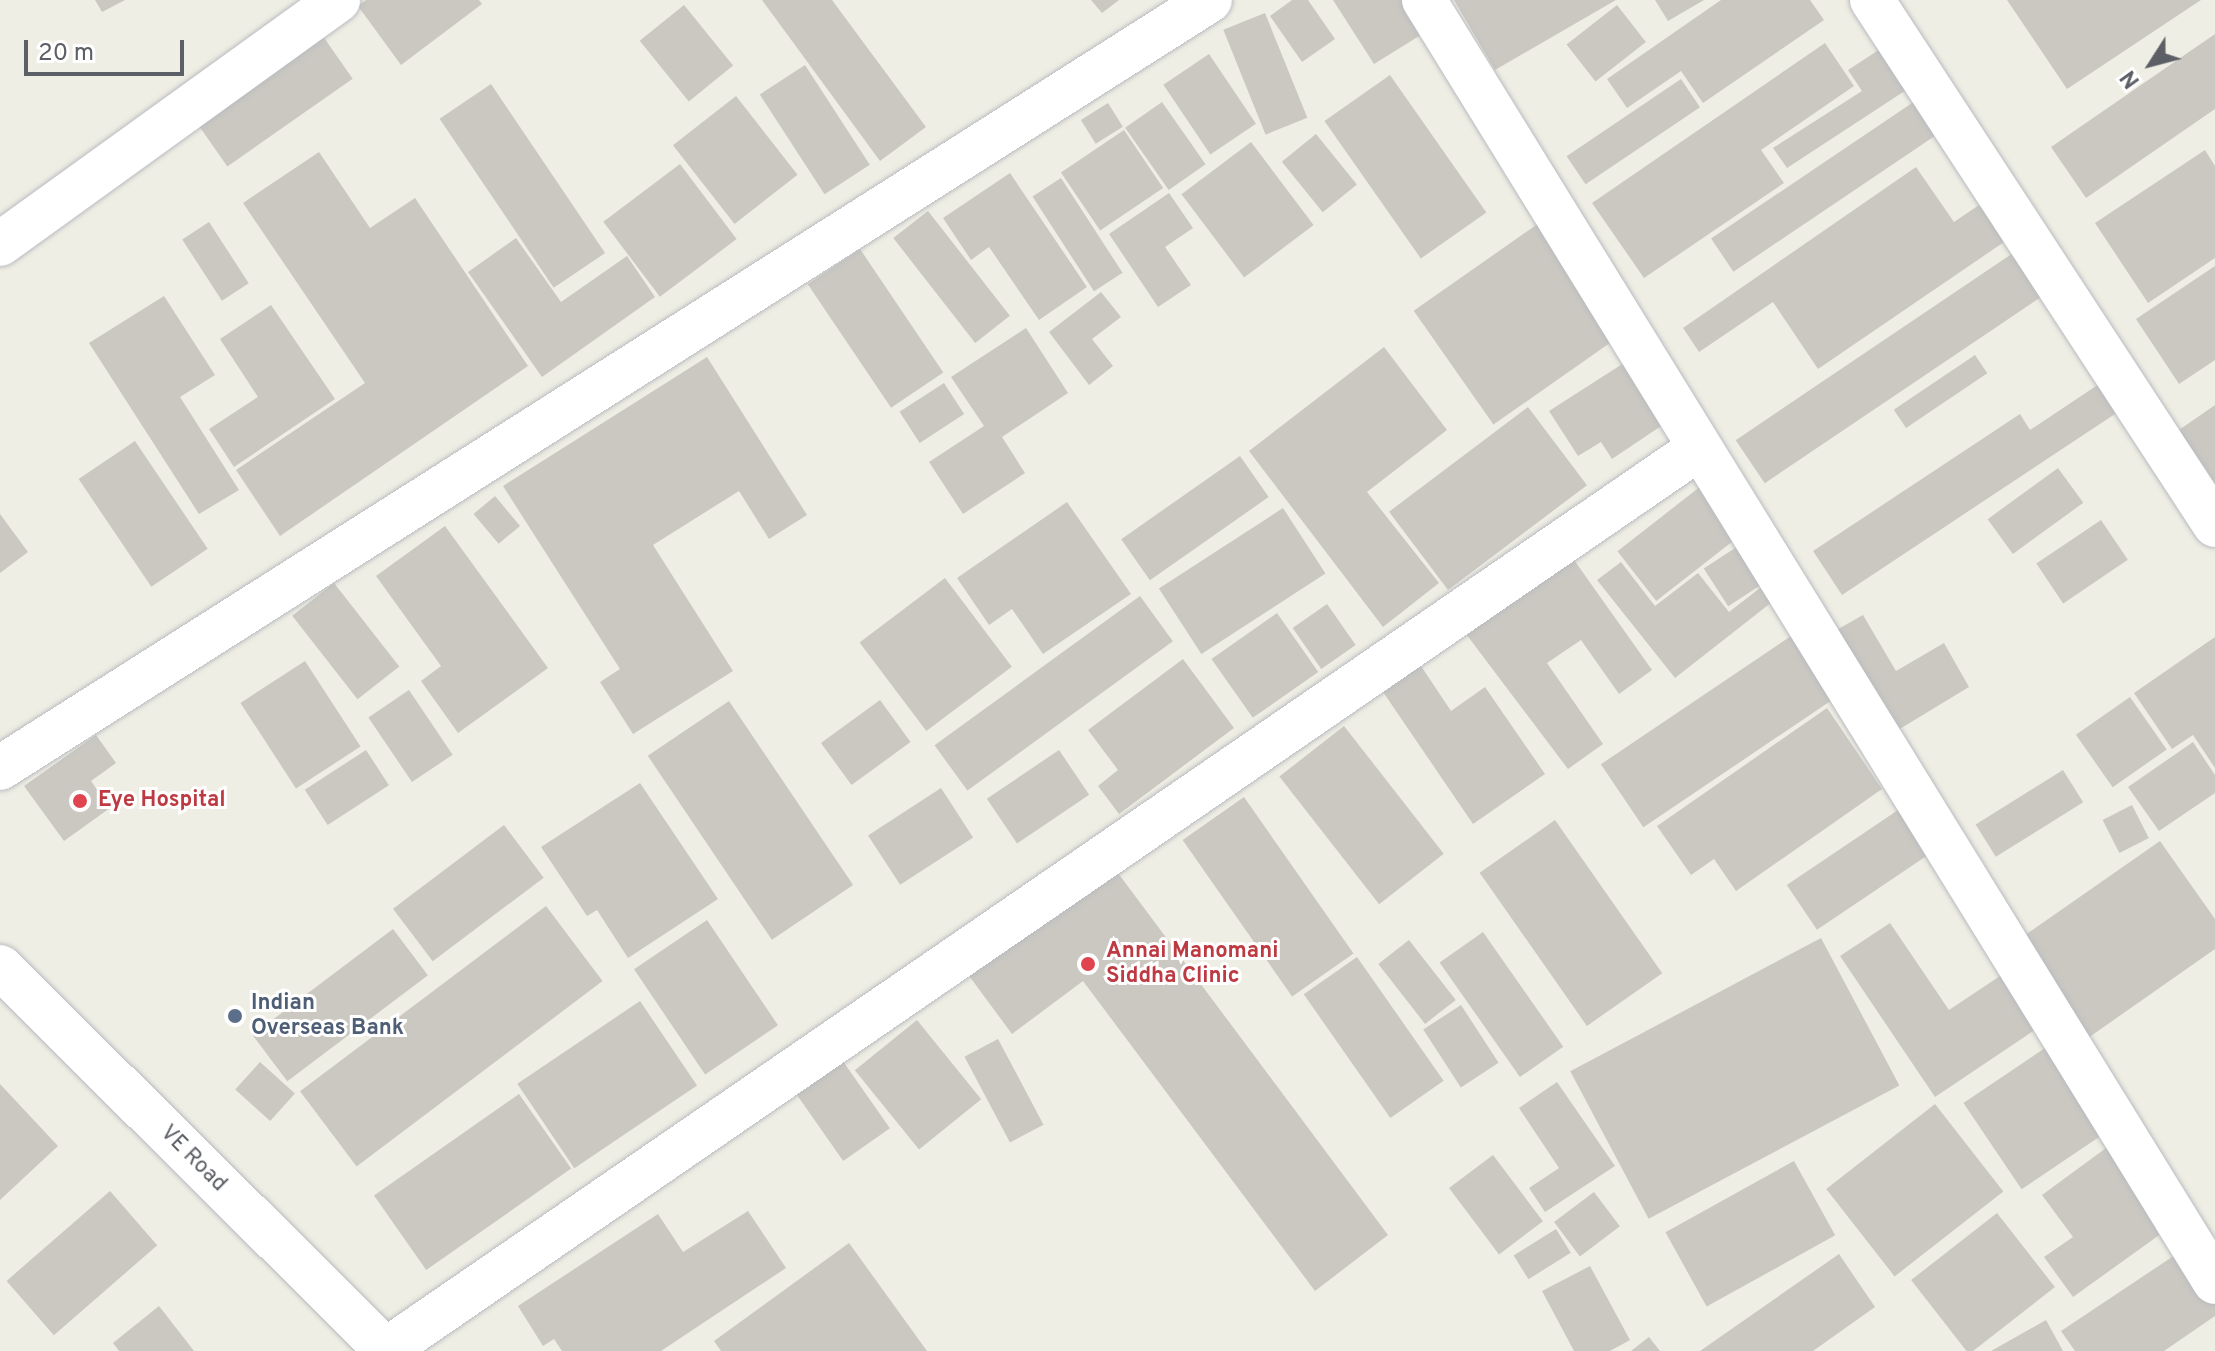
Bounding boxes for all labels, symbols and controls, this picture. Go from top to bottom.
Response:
scale bar [28,24,188,74]
north arrow [2111,24,2191,104]
text: 20 m [38,39,94,69]
text: N [2116,64,2147,93]
place label: Eye Hospital [98,788,226,814]
marker: Eye Hospital [69,790,91,812]
place label: Annai Manomani Siddha Clinic [1106,938,1278,990]
marker: Annai Manomani Siddha Clinic [1077,953,1099,975]
place label: Indian Overseas Bank [251,990,404,1042]
marker: Indian Overseas Bank [226,1007,244,1025]
street label: VE Road [154,1120,232,1198]

